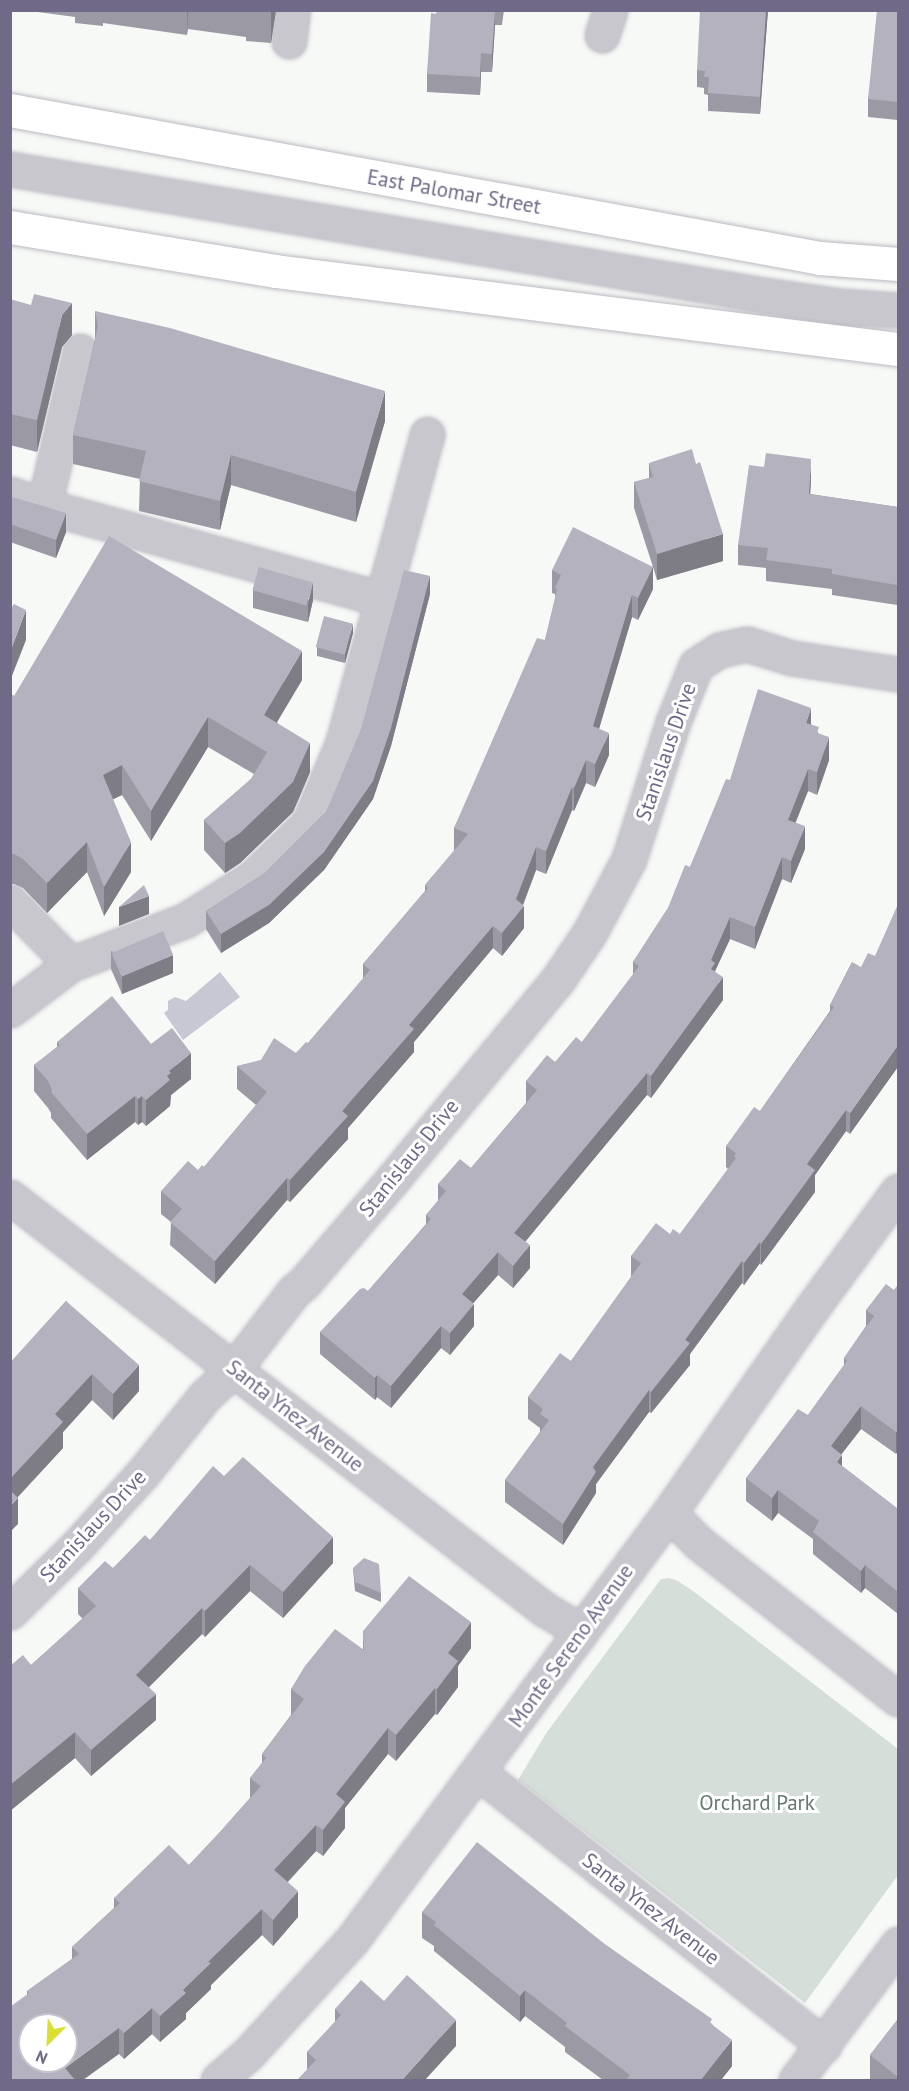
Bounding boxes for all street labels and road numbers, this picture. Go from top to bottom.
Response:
street label: East Palomar Street [365,164,543,220]
street label: Stanislaus Drive [631,680,701,824]
street label: Stanislaus Drive [354,1094,464,1222]
street label: Santa Ynez Avenue [221,1354,369,1478]
street label: Stanislaus Drive [35,1465,151,1587]
street label: Monte Sereno Avenue [503,1559,639,1733]
street label: Santa Ynez Avenue [577,1847,725,1971]

